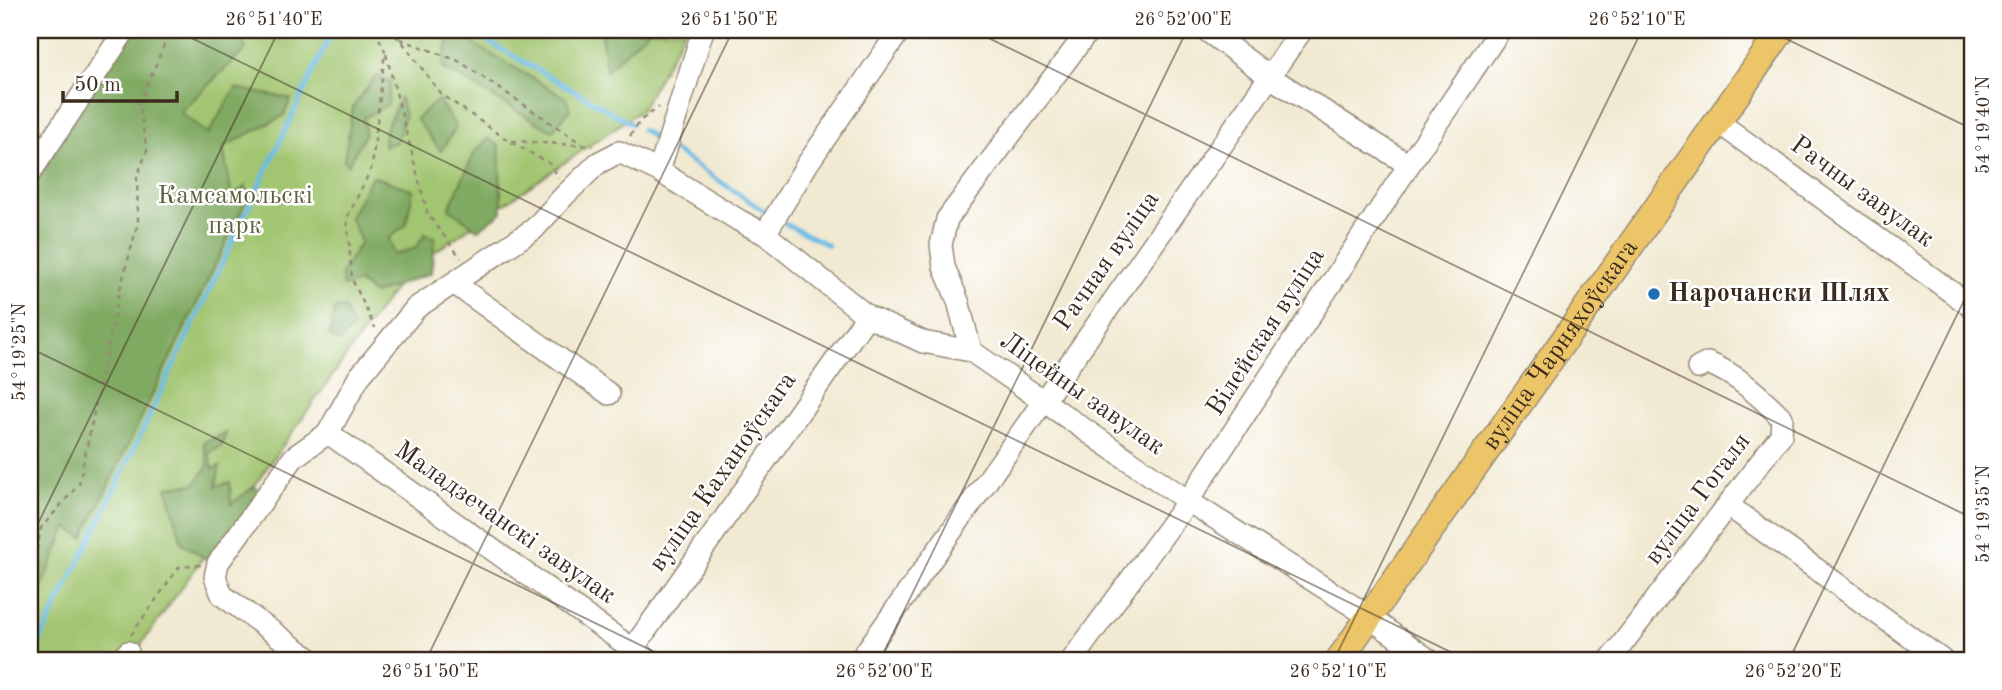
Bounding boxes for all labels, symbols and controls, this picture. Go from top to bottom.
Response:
text: 26°51'40"E [226,11,322,29]
text: 26°51'50"E [681,11,777,29]
text: 26°52'00"E [1135,11,1231,29]
text: 26°52'10"E [1589,11,1685,29]
scale bar [63,60,177,104]
text: 50 m [74,75,121,96]
text: 54°19'40"N [1975,76,1993,174]
street label: Рачны завулак [1786,131,1938,253]
park label: Камсамольскі парк [157,183,313,239]
street label: Рачная вуліца [1049,186,1165,335]
street label: вуліца Чарняхоўскага [1478,235,1643,455]
street label: Вілейская вуліца [1202,243,1330,420]
place label: Нарочански Шлях [1668,281,1890,307]
marker: Нарочански Шлях [1646,286,1662,302]
text: 54°19'25"N [11,303,29,401]
street label: Ліцейны завулак [995,328,1169,460]
street label: вуліца Каханоўскага [644,367,802,577]
street label: вуліца Гогаля [1640,428,1756,570]
street label: Маладзечанскі завулак [390,437,620,609]
text: 54°19'35"N [1975,465,1993,563]
text: 26°51'50"E [382,663,478,681]
text: 26°52'00"E [836,663,932,681]
text: 26°52'10"E [1290,663,1386,681]
text: 26°52'20"E [1745,663,1841,681]

